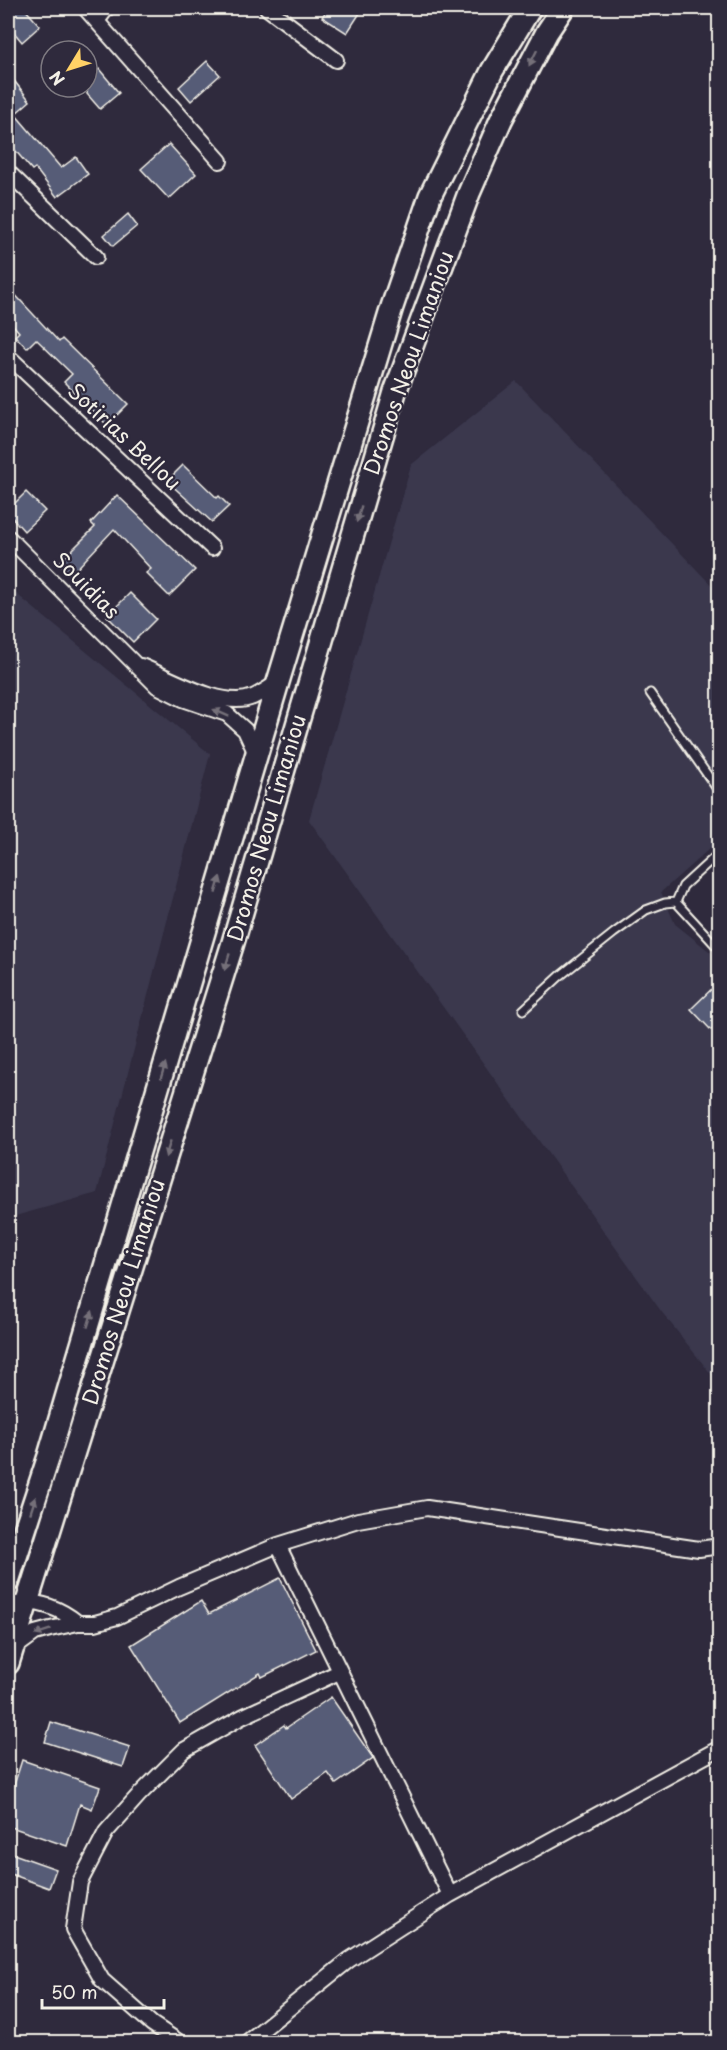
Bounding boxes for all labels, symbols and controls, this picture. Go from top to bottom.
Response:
north arrow [39,39,99,99]
one-way arrow [528,49,538,66]
text: N [43,66,70,91]
street label: Dromos Neou Limaniou [354,246,460,479]
street label: Sotirias Bellou [61,374,189,497]
one-way arrow [354,505,363,523]
street label: Souidias [47,544,128,625]
one-way arrow [211,708,229,718]
street label: Dromos Neou Limaniou [217,710,313,945]
one-way arrow [214,875,223,893]
one-way arrow [221,953,231,971]
one-way arrow [159,1062,168,1080]
one-way arrow [163,1140,173,1158]
street label: Dromos Neou Limaniou [72,1174,172,1408]
one-way arrow [86,1310,95,1328]
one-way arrow [28,1496,38,1514]
one-way arrow [33,1627,51,1637]
scale bar [42,1972,164,2010]
text: 50 m [51,1978,98,2005]

